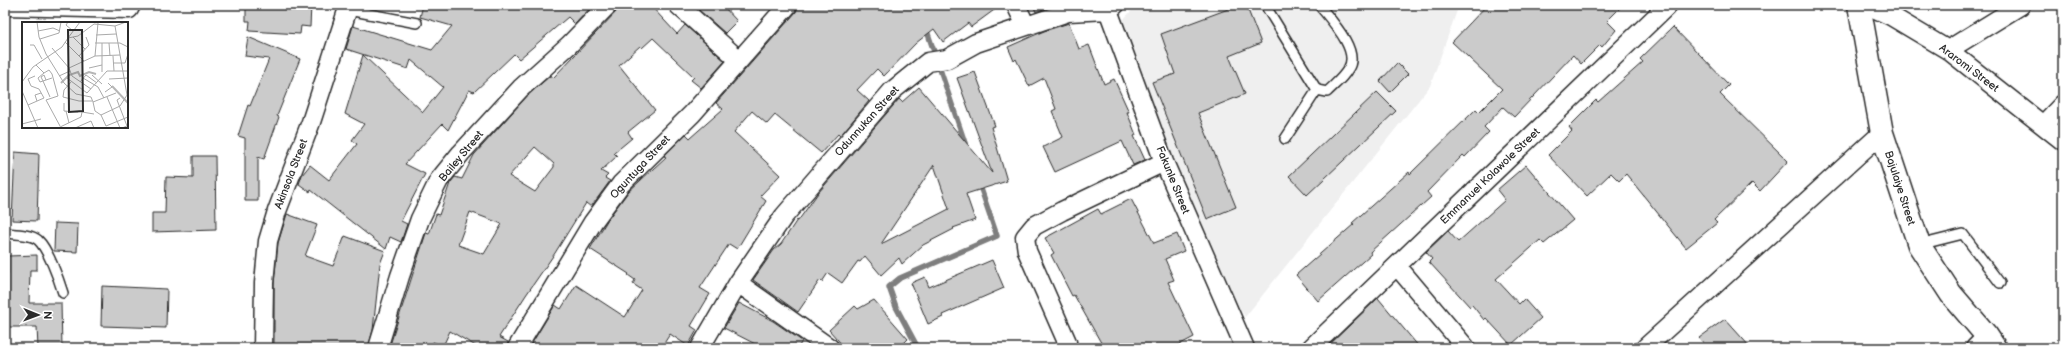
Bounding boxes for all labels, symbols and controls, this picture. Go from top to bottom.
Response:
inset map [22,22,128,128]
street label: Araromi Street [1937,41,2002,95]
street label: Odunnukan Street [832,83,902,159]
street label: Emmanuel Kolawole Street [1438,125,1543,227]
street label: Bailey Street [436,127,486,184]
street label: Oguntuga Street [607,132,673,201]
street label: Akinsola Street [272,136,311,211]
street label: Fakunle Street [1153,144,1193,216]
street label: Bajulaiye Street [1882,149,1918,227]
north arrow [18,295,58,335]
text: N [41,311,54,319]

